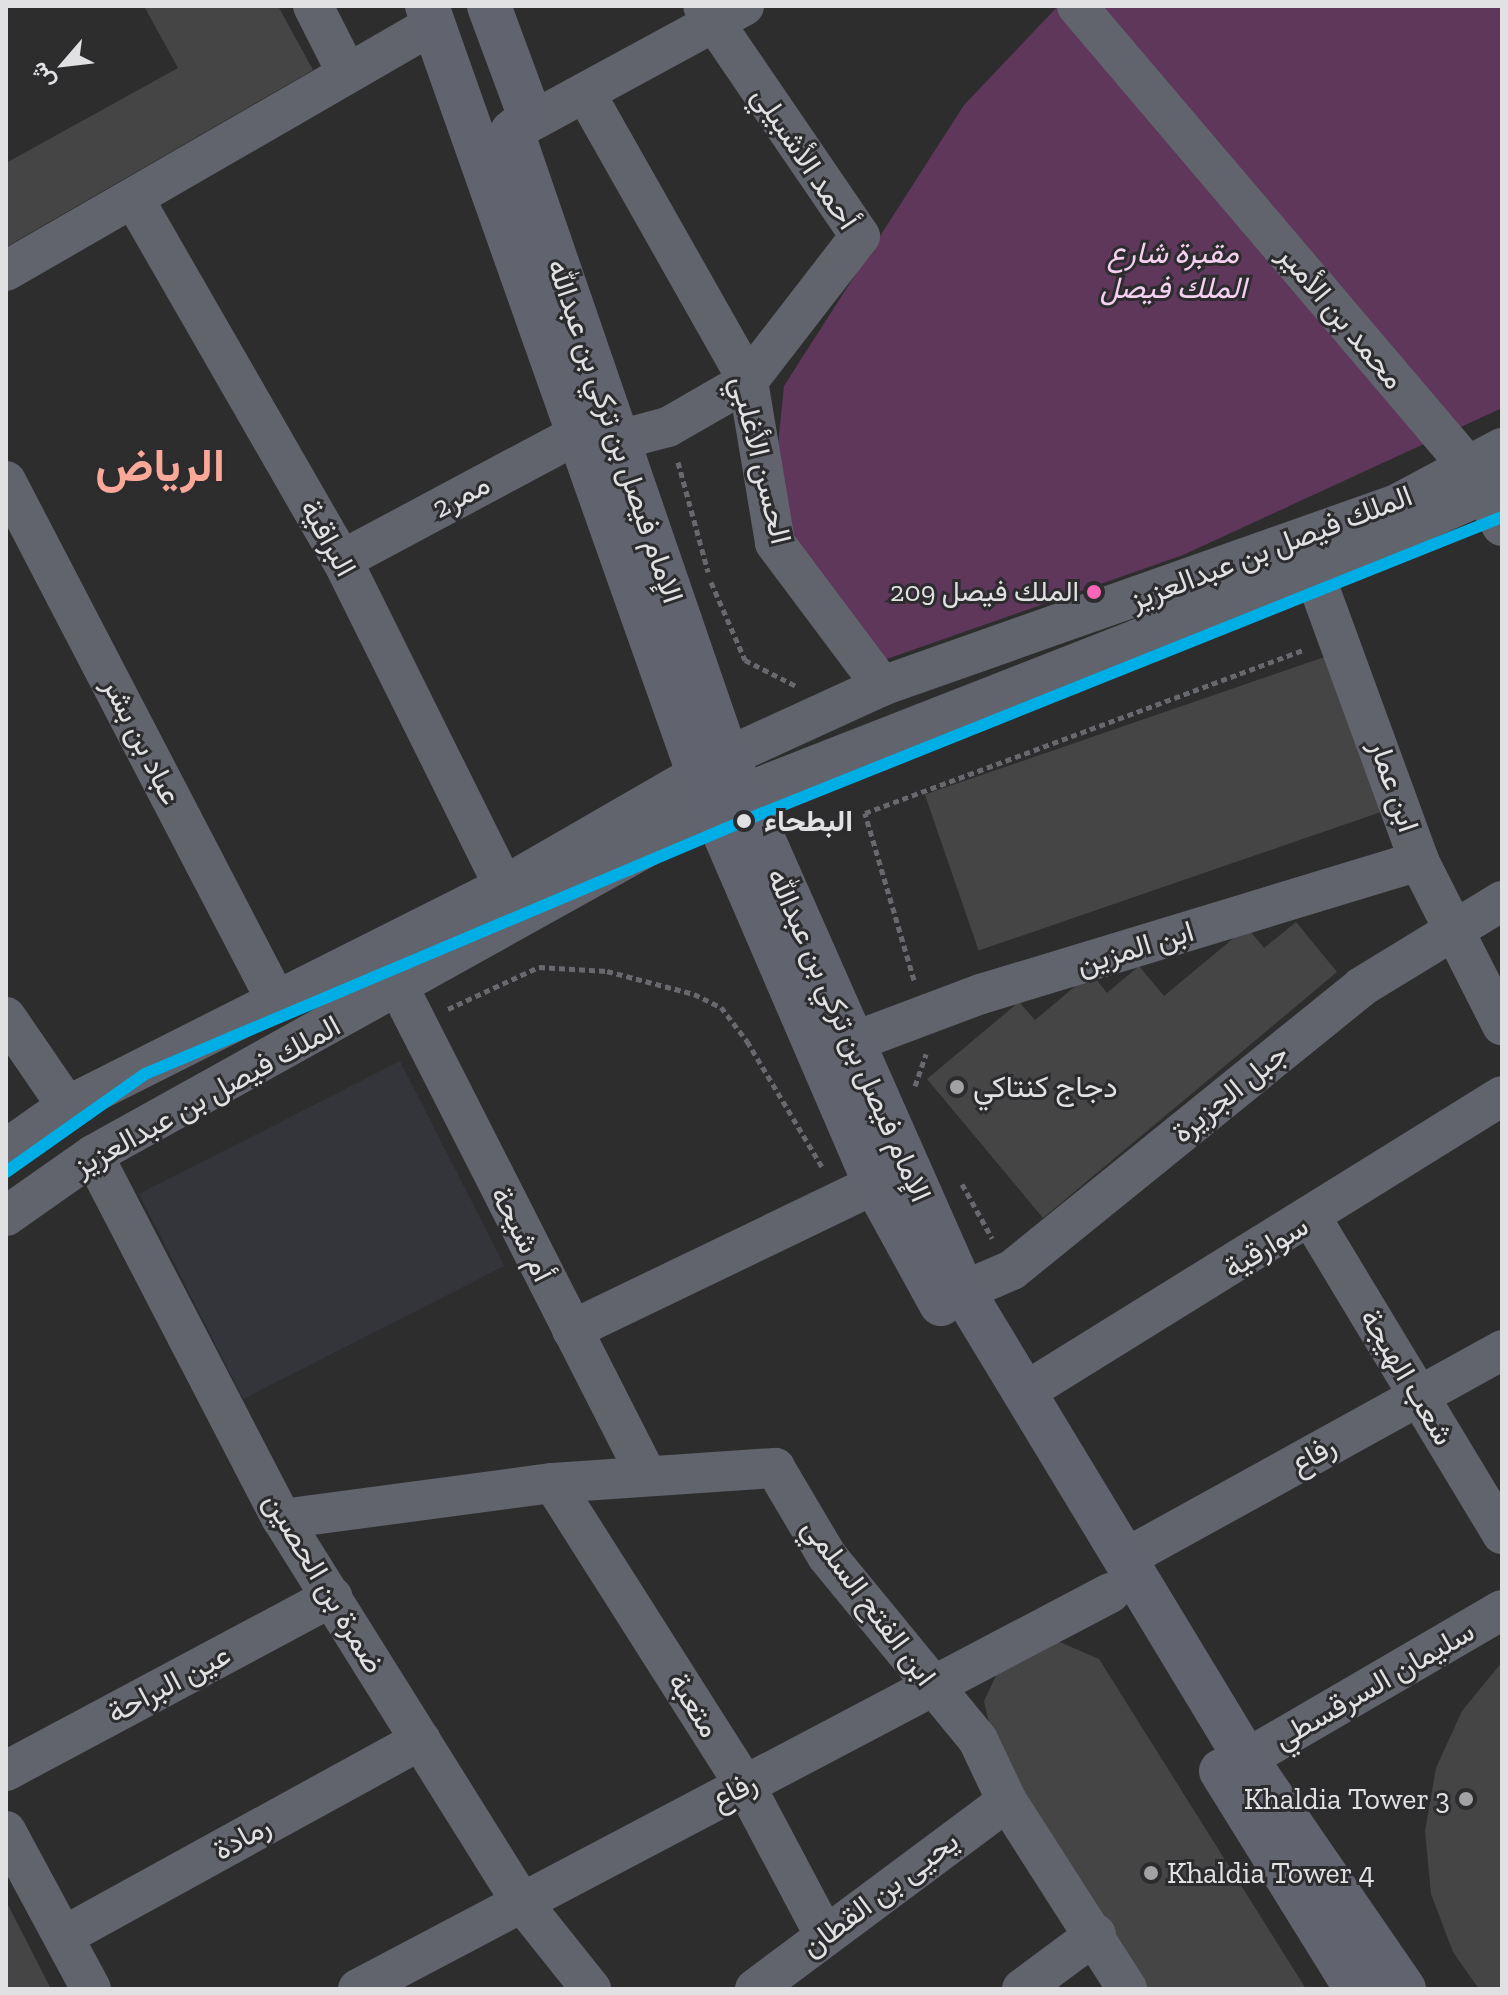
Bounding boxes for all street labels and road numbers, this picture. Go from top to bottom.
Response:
street label: أحمد الأشبيلي [744,80,866,236]
street label: محمد بن الأمير [1270,238,1412,396]
street label: الإمام فيصل بن تركي بن عبدالله [539,254,691,608]
street label: الحسن الأغلبي [723,372,799,548]
street label: ممر2 [426,466,496,526]
street label: الملك فيصل بن عبدالعزيز [1125,478,1417,618]
street label: البراقية [292,493,364,583]
street label: عباد بن بشر [95,671,189,811]
street label: ابن عمار [1361,735,1427,837]
street label: الإمام فيصل بن تركي بن عبدالله [759,862,939,1208]
street label: ابن المزين [1072,913,1198,983]
street label: الملك فيصل بن عبدالعزيز [67,1008,347,1184]
street label: جبل الجزيرة [1165,1035,1295,1151]
street label: أم شيحة [483,1180,561,1288]
street label: سوارقية [1217,1208,1315,1286]
street label: شعب الهيجة [1352,1302,1462,1452]
street label: رفاع [1284,1428,1342,1482]
street label: ضمرة بن الحصين [256,1486,392,1680]
street label: ابن الفتح السلمي [794,1511,944,1693]
street label: سليمان السرقسطي [1267,1613,1481,1757]
street label: عين البراحة [101,1637,237,1731]
street label: متعبة [660,1666,728,1744]
street label: رفاع [705,1764,763,1818]
street label: رمادة [207,1808,277,1868]
street label: يحيى بن القطان [794,1823,966,1965]

